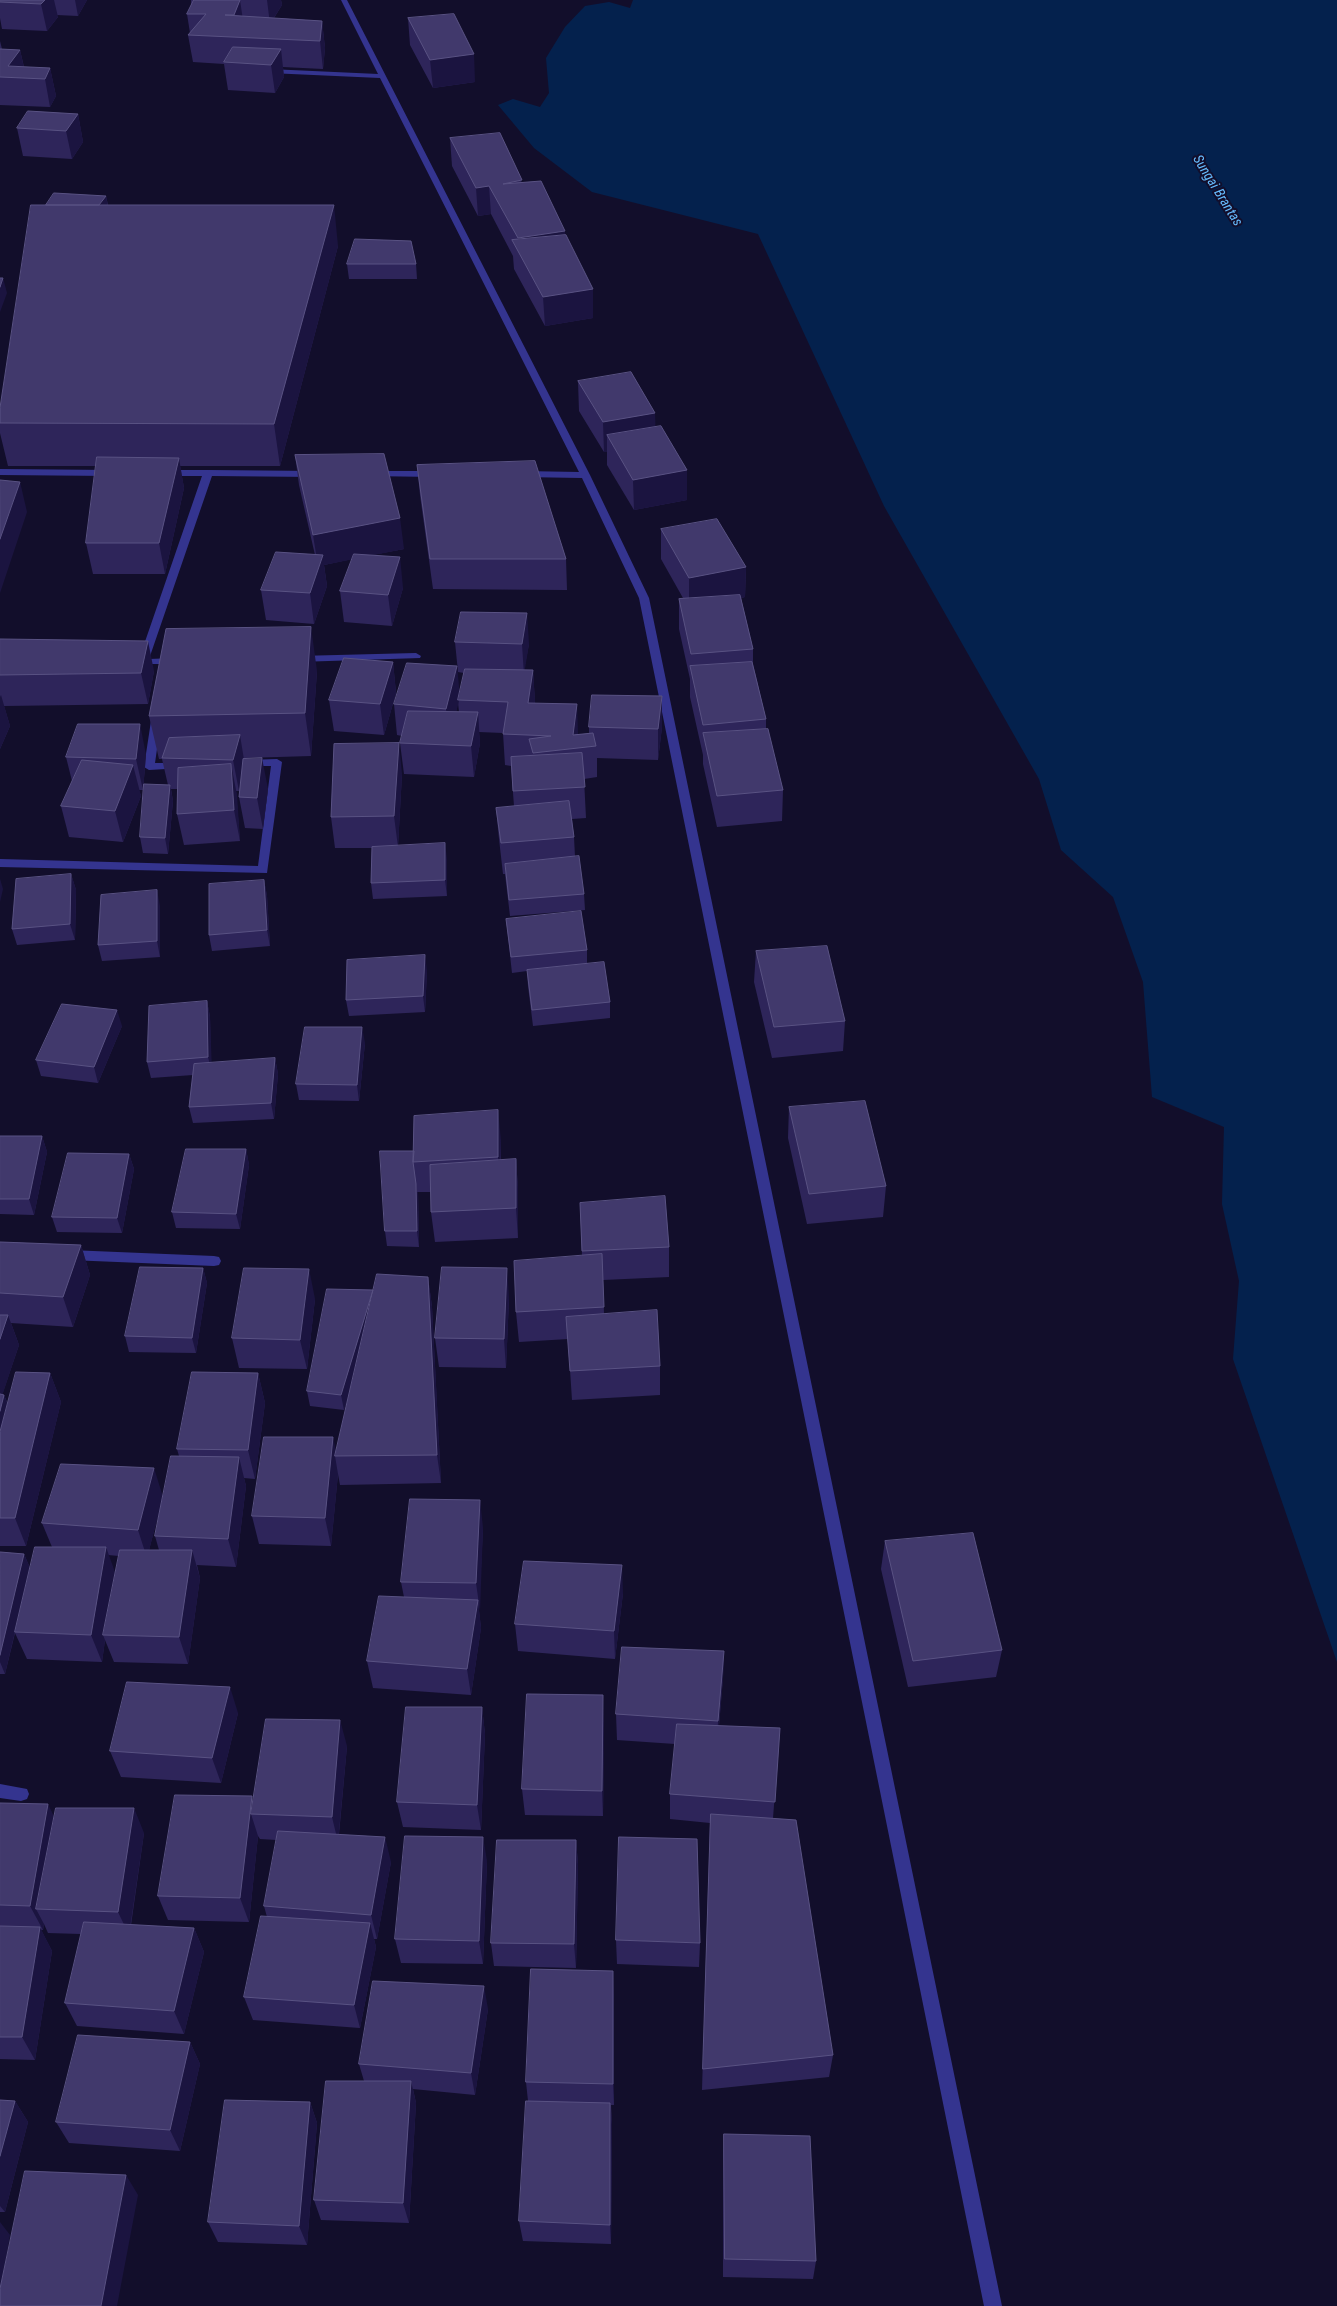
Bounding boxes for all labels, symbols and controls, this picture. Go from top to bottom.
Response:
water label: Sungai Brantas [1188,152,1246,230]

